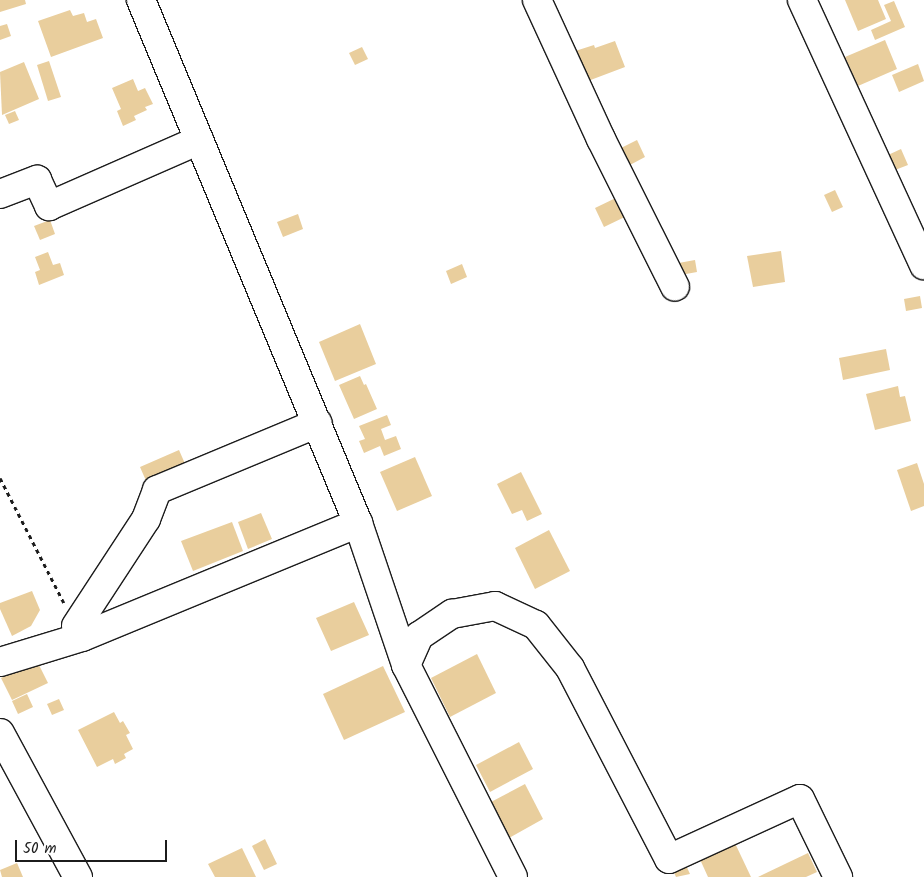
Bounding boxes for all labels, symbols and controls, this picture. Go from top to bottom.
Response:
scale bar [18,830,170,862]
text: 50 m [23,837,57,861]

